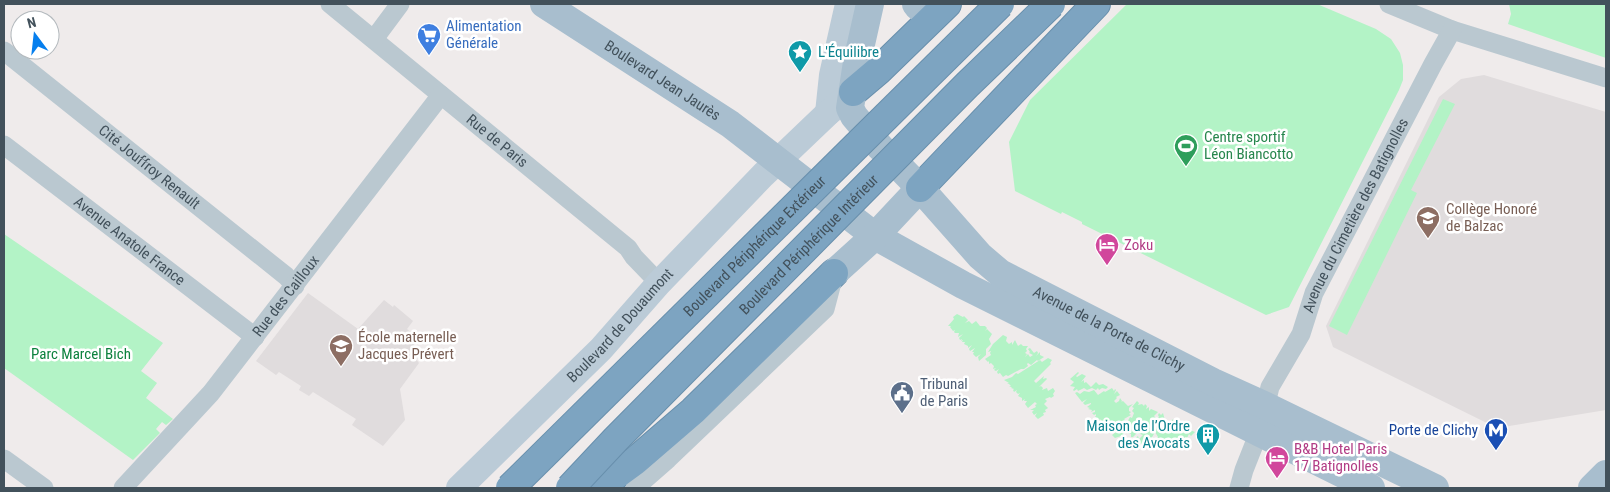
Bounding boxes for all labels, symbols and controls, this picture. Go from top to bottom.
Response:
north arrow [10,10,60,60]
text: N [25,14,38,31]
place label: Alimentation Générale [446,17,521,52]
supermarket icon: Alimentation Générale [416,22,442,56]
street label: Boulevard Jean Jaurès [601,36,724,125]
place icon: L'Équilibre [787,39,813,73]
place label: L'Équilibre [818,43,879,61]
street label: Rue de Paris [463,110,532,171]
street label: Avenue du Cimetière des Batignolles [1299,115,1412,315]
street label: Cité Jouffroy Renault [95,121,204,213]
place label: Centre sportif Léon Biancotto [1204,128,1293,163]
sports icon: Centre sportif Léon Biancotto [1173,133,1199,167]
street label: Boulevard Périphérique Intérieur [736,171,882,318]
street label: Boulevard Périphérique Extérieur [680,172,830,320]
street label: Avenue Anatole France [70,193,189,289]
place label: Collège Honoré de Balzac [1446,200,1537,235]
school or university icon: Collège Honoré de Balzac [1415,205,1441,239]
hotel icon: Zoku [1094,232,1120,266]
place label: Zoku [1124,236,1153,254]
street label: Rue des Cailloux [249,251,323,340]
street label: Boulevard de Douaumont [563,265,677,386]
street label: Avenue de la Porte de Clichy [1030,282,1188,375]
place label: École maternelle Jacques Prévert [358,328,456,363]
school or university icon: École maternelle Jacques Prévert [328,333,354,367]
park label: Parc Marcel Bich [31,345,131,363]
place label: Tribunal de Paris [920,375,968,410]
public building icon: Tribunal de Paris [889,380,915,414]
place label: Maison de l’Ordre des Avocats [1086,417,1190,452]
metro station icon: Porte de Clichy [1483,417,1509,451]
place label: Porte de Clichy [1389,421,1478,439]
building icon: Maison de l’Ordre des Avocats [1195,422,1221,456]
place label: B&B Hotel Paris 17 Batignolles [1294,440,1388,475]
hotel icon: B&B Hotel Paris 17 Batignolles [1264,445,1290,479]

